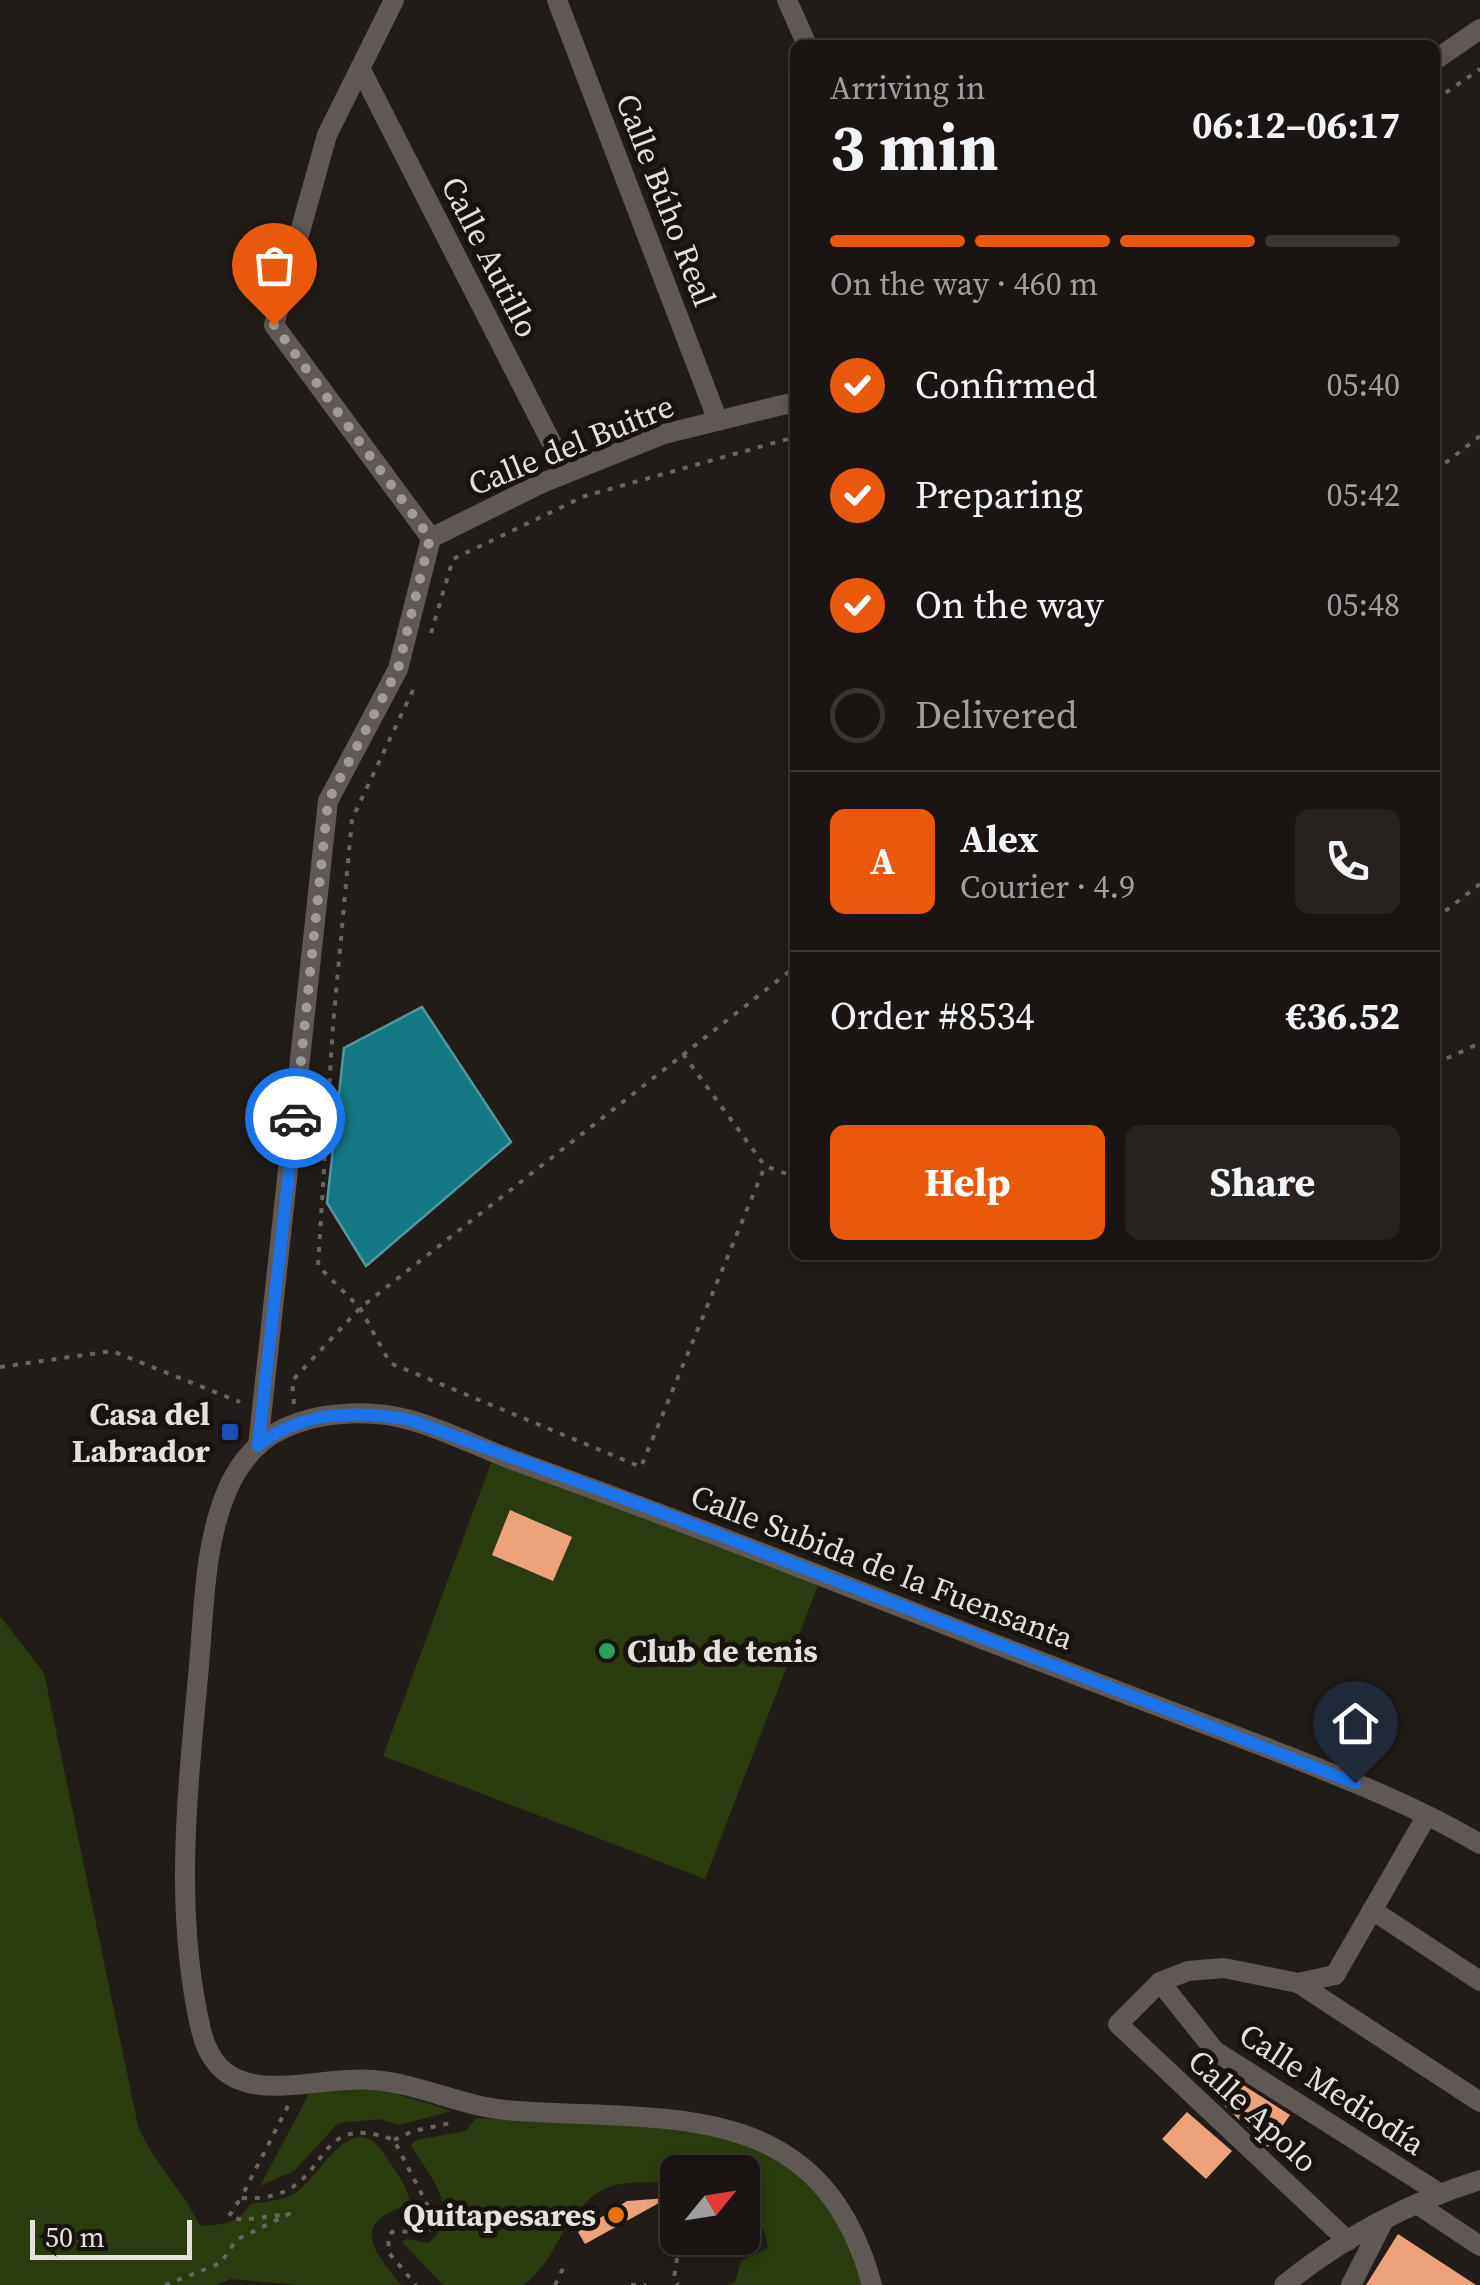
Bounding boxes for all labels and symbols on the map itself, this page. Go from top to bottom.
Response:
street label: Calle Búho Real [605,88,727,312]
street label: Calle Autillo [431,169,549,345]
pin [232,223,317,326]
street label: Calle del Buitre [462,384,680,506]
courier [245,1068,345,1168]
place label: Casa del Labrador [72,1392,210,1473]
marker: Casa del Labrador [219,1421,241,1443]
street label: Calle Subida de la Fuensanta [684,1474,1080,1661]
place label: Club de tenis [627,1629,818,1673]
marker: Club de tenis [596,1640,618,1662]
pin [1313,1681,1398,1784]
street label: Calle Mediodía [1231,2013,1434,2166]
street label: Calle Apolo [1179,2039,1327,2183]
north arrow [660,2155,760,2255]
place label: Quitapesares [403,2193,596,2237]
marker: Quitapesares [605,2204,627,2226]
scale bar [30,2215,192,2260]

